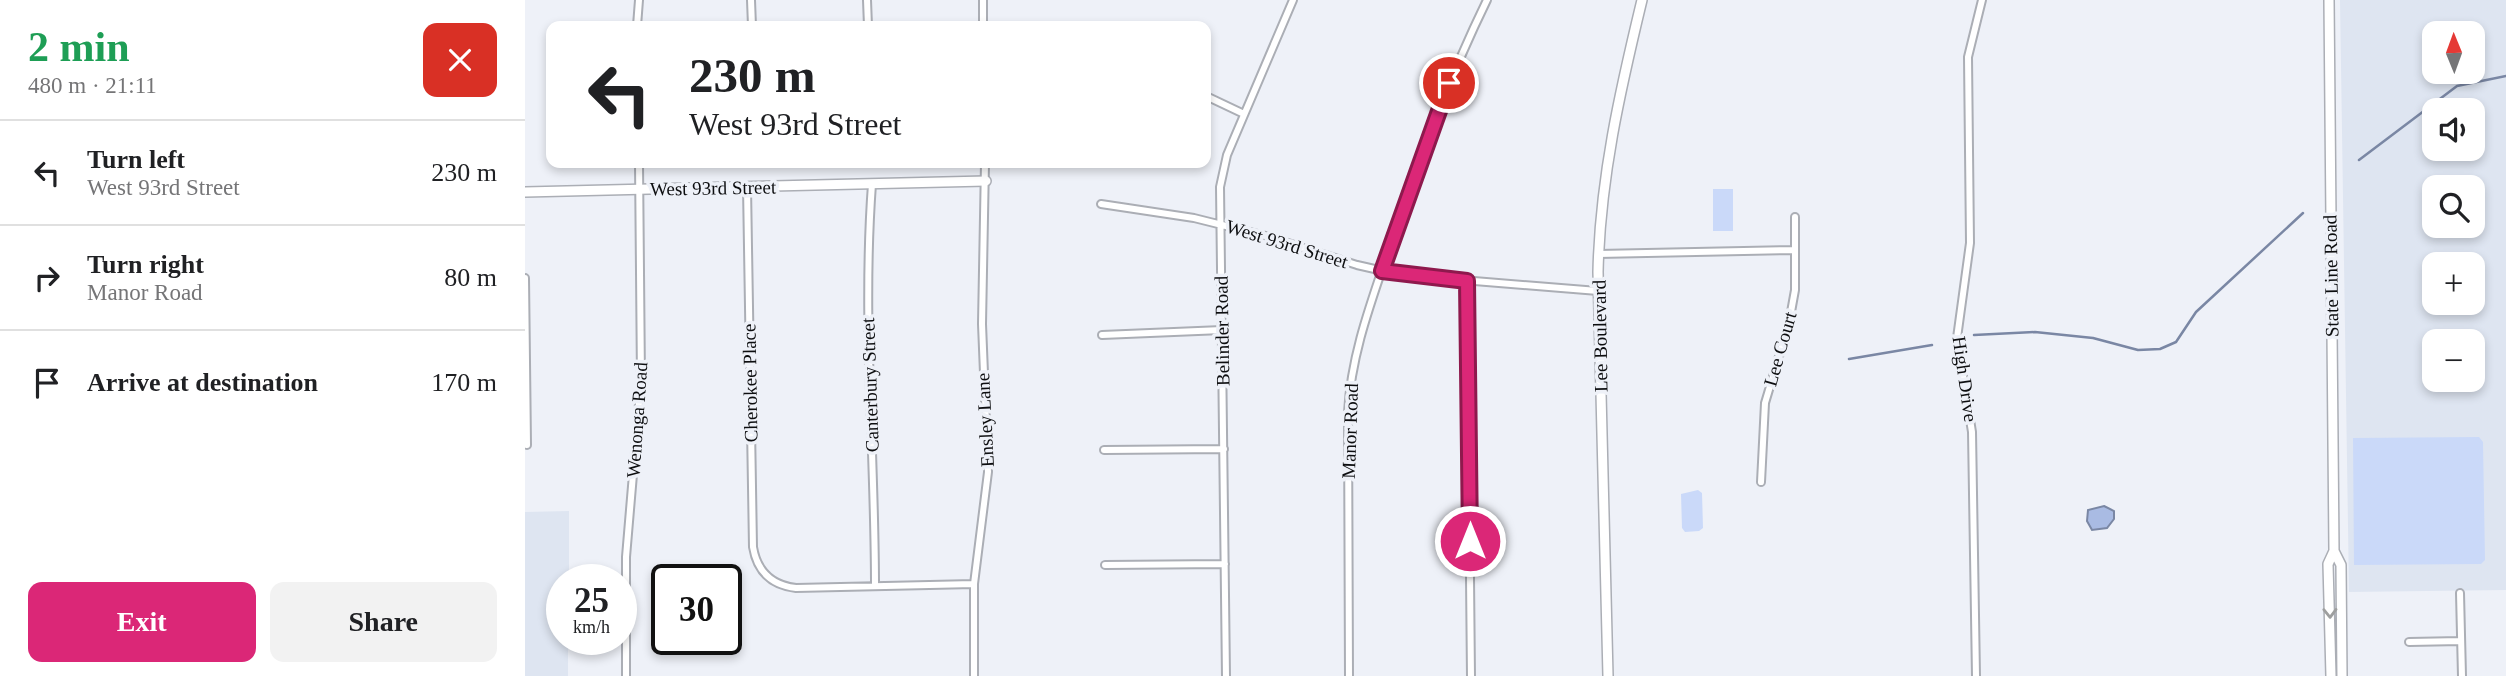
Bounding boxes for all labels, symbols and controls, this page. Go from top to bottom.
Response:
north arrow [2422,21,2485,84]
map controls [2422,21,2485,392]
button: close [423,23,497,97]
text: 2 min [28,24,130,70]
text: 230 m [689,48,816,103]
icon: left [574,49,665,140]
pin [1419,53,1479,113]
icon: arrive [1430,64,1468,102]
text: 480 m · 21:11 [28,73,157,98]
button: sound [2422,98,2485,161]
text: West 93rd Street [689,106,901,142]
text: Turn left [87,145,185,174]
icon: left [28,154,66,192]
text: 230 m [431,158,497,187]
text: West 93rd Street [87,175,240,200]
button: search [2422,175,2485,238]
street label: West 93rd Street [650,176,777,200]
street label: State Line Road [2319,214,2343,337]
street label: West 93rd Street [1224,216,1351,273]
text: Turn right [87,250,204,279]
button: + [2422,252,2485,315]
icon: right [28,259,66,297]
text: 80 m [444,263,497,292]
street label: Belinder Road [1211,275,1233,386]
street label: Lee Boulevard [1589,279,1611,392]
text: Manor Road [87,280,203,305]
street label: Lee Court [1759,309,1801,389]
street label: Canterbury Street [857,317,883,453]
street label: Cherokee Place [738,323,762,443]
button: − [2422,329,2485,392]
street label: High Drive [1949,335,1981,423]
street label: Wenonga Road [622,361,652,479]
icon: arrive [28,364,66,402]
text: Arrive at destination [87,368,318,397]
text: 170 m [431,368,497,397]
street label: Ensley Lane [972,372,998,468]
street label: Manor Road [1338,382,1362,479]
position arrow [1433,504,1507,578]
speed limit sign: 30 [651,564,742,655]
text: 25 [574,581,609,620]
button: Exit [28,582,256,662]
button: Share [270,582,497,662]
one-way arrow [2322,608,2337,619]
text: km/h [573,617,610,637]

